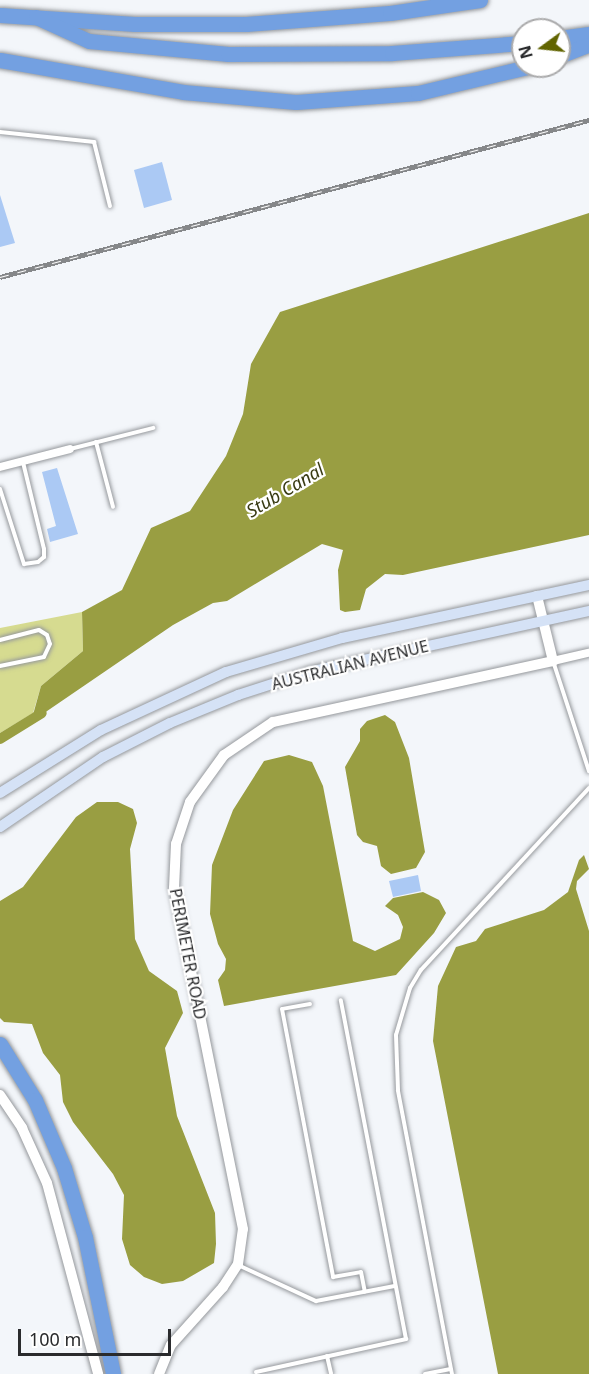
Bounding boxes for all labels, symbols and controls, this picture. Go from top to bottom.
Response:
north arrow [511,18,571,78]
text: N [513,43,538,61]
water label: Stub Canal [242,458,328,522]
street label: AUSTRALIAN AVENUE [270,636,430,694]
street label: PERIMETER ROAD [166,887,210,1021]
scale bar [21,1317,174,1355]
text: 100 m [29,1327,81,1351]

